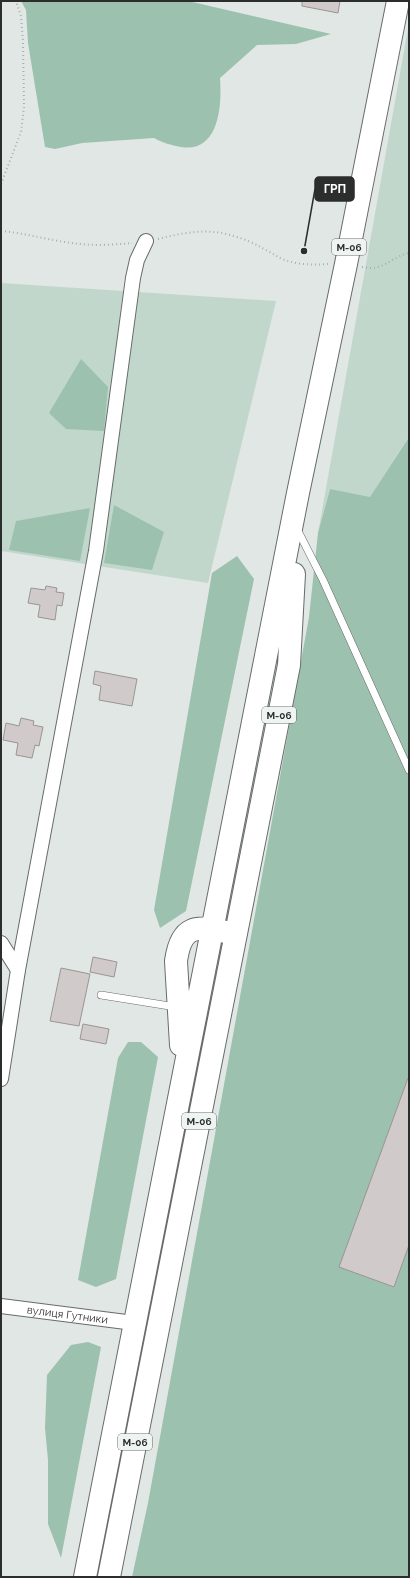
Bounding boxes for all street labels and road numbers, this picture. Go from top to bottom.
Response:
road number: М-06 [332,239,366,255]
road number: М-06 [262,707,296,723]
road number: М-06 [182,1113,216,1129]
street label: вулиця Гутники [26,1303,109,1326]
road number: М-06 [118,1434,152,1450]

